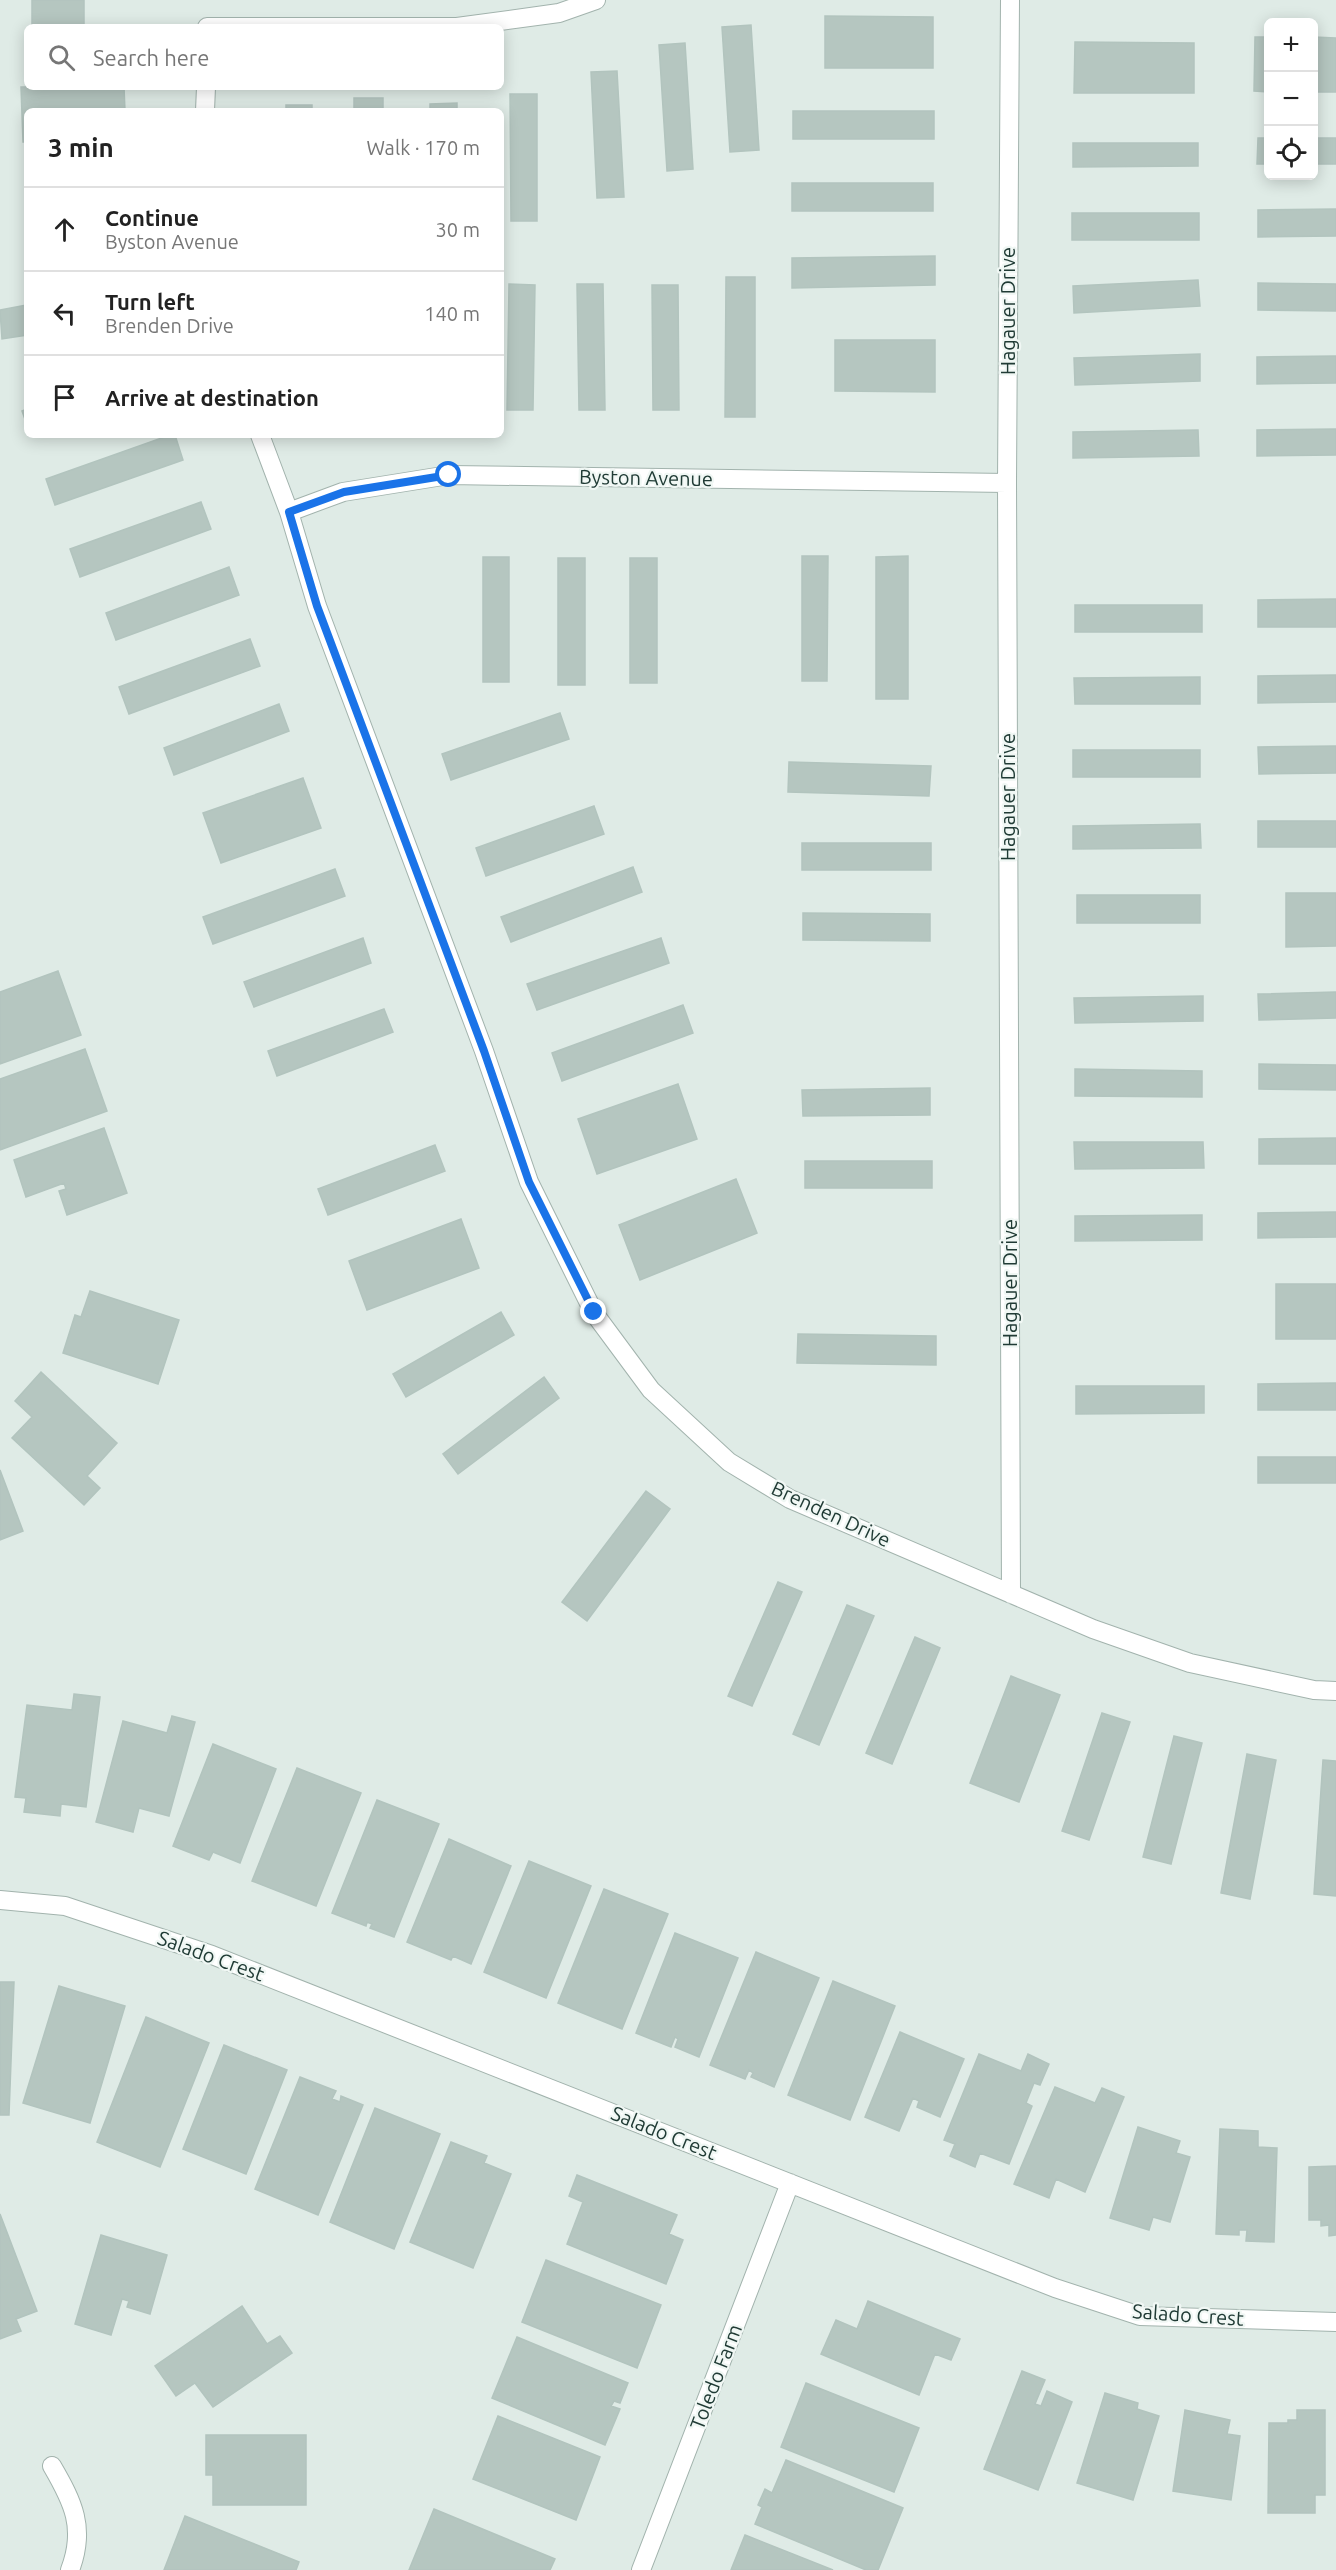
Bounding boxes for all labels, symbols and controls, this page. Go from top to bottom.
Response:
map controls [1264,18,1318,180]
button: + [1264,18,1318,72]
search box [24,24,504,90]
icon: search [45,41,78,74]
text: Search here [93,45,209,70]
button: − [1264,72,1318,126]
button: locate [1264,126,1318,180]
text: 3 min [48,133,114,162]
text: Walk · 170 m [367,136,480,159]
text: Continue [105,205,199,230]
icon: ahead [48,213,81,246]
text: 30 m [436,218,480,241]
text: Byston Avenue [105,230,239,253]
street label: Hagauer Drive [996,247,1019,375]
text: Turn left [105,289,195,314]
icon: left [48,297,81,330]
text: 140 m [424,302,480,325]
text: Brenden Drive [105,314,234,337]
icon: arrive [48,381,81,414]
text: Arrive at destination [105,385,319,410]
route start [435,461,461,487]
street label: Byston Avenue [579,465,713,490]
street label: Hagauer Drive [996,733,1019,861]
street label: Hagauer Drive [998,1219,1021,1347]
route end [580,1298,606,1324]
street label: Brenden Drive [768,1476,894,1551]
street label: Salado Crest [155,1926,268,1985]
street label: Salado Crest [608,2101,720,2164]
street label: Salado Crest [1132,2299,1245,2330]
street label: Toledo Farm [685,2321,746,2433]

